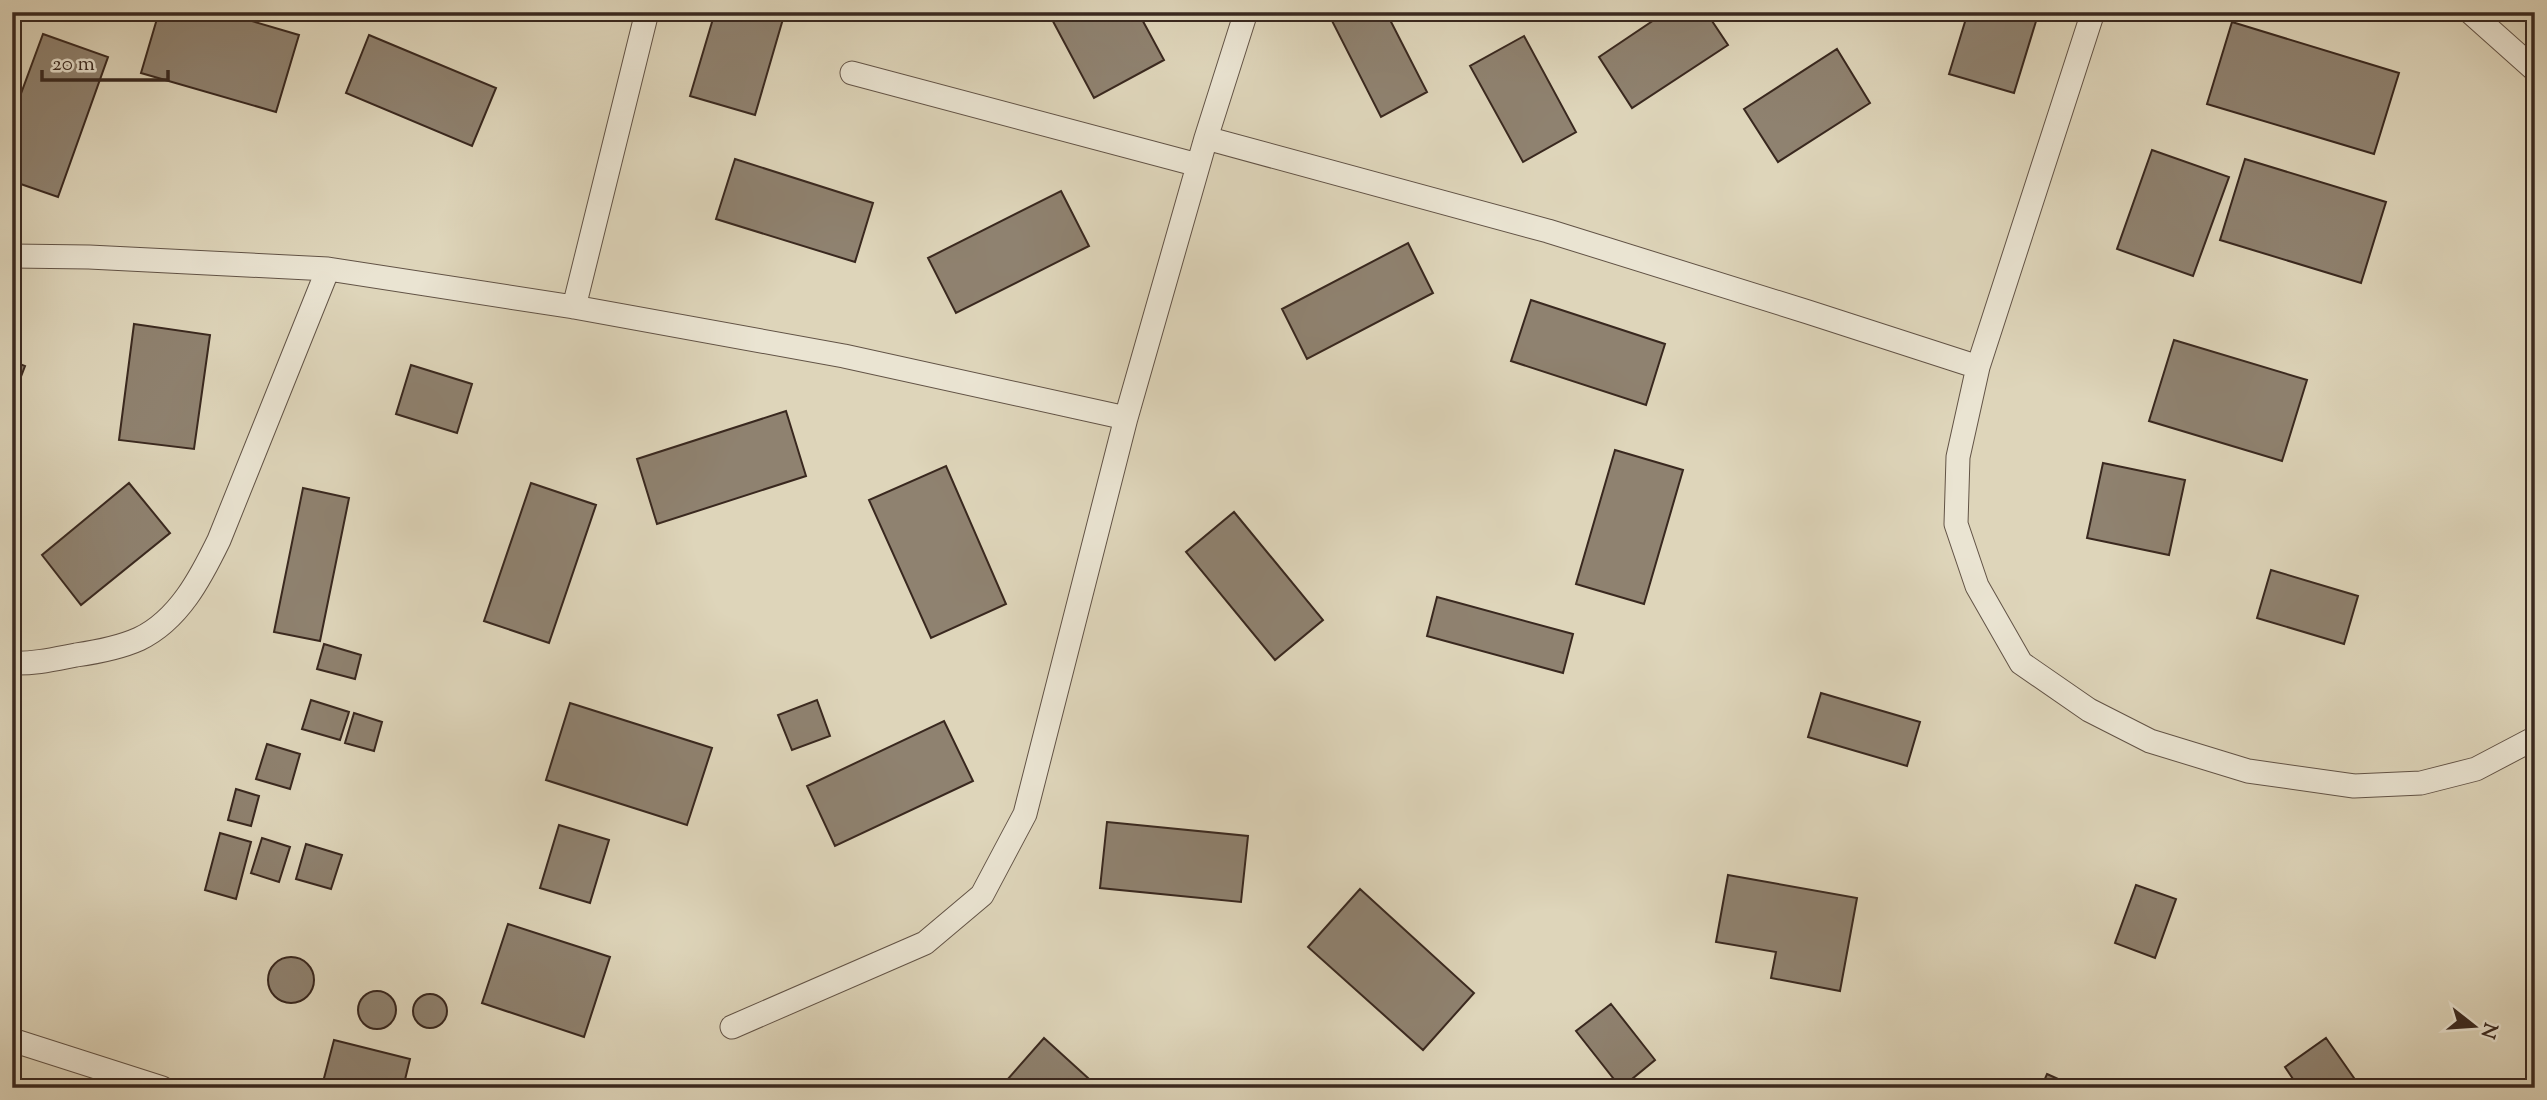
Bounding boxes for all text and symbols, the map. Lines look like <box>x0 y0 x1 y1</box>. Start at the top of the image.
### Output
scale bar <box>42 38 168 82</box>
text: 20 m <box>52 50 95 80</box>
north arrow <box>2438 992 2508 1062</box>
text: N <box>2473 1019 2503 1041</box>

